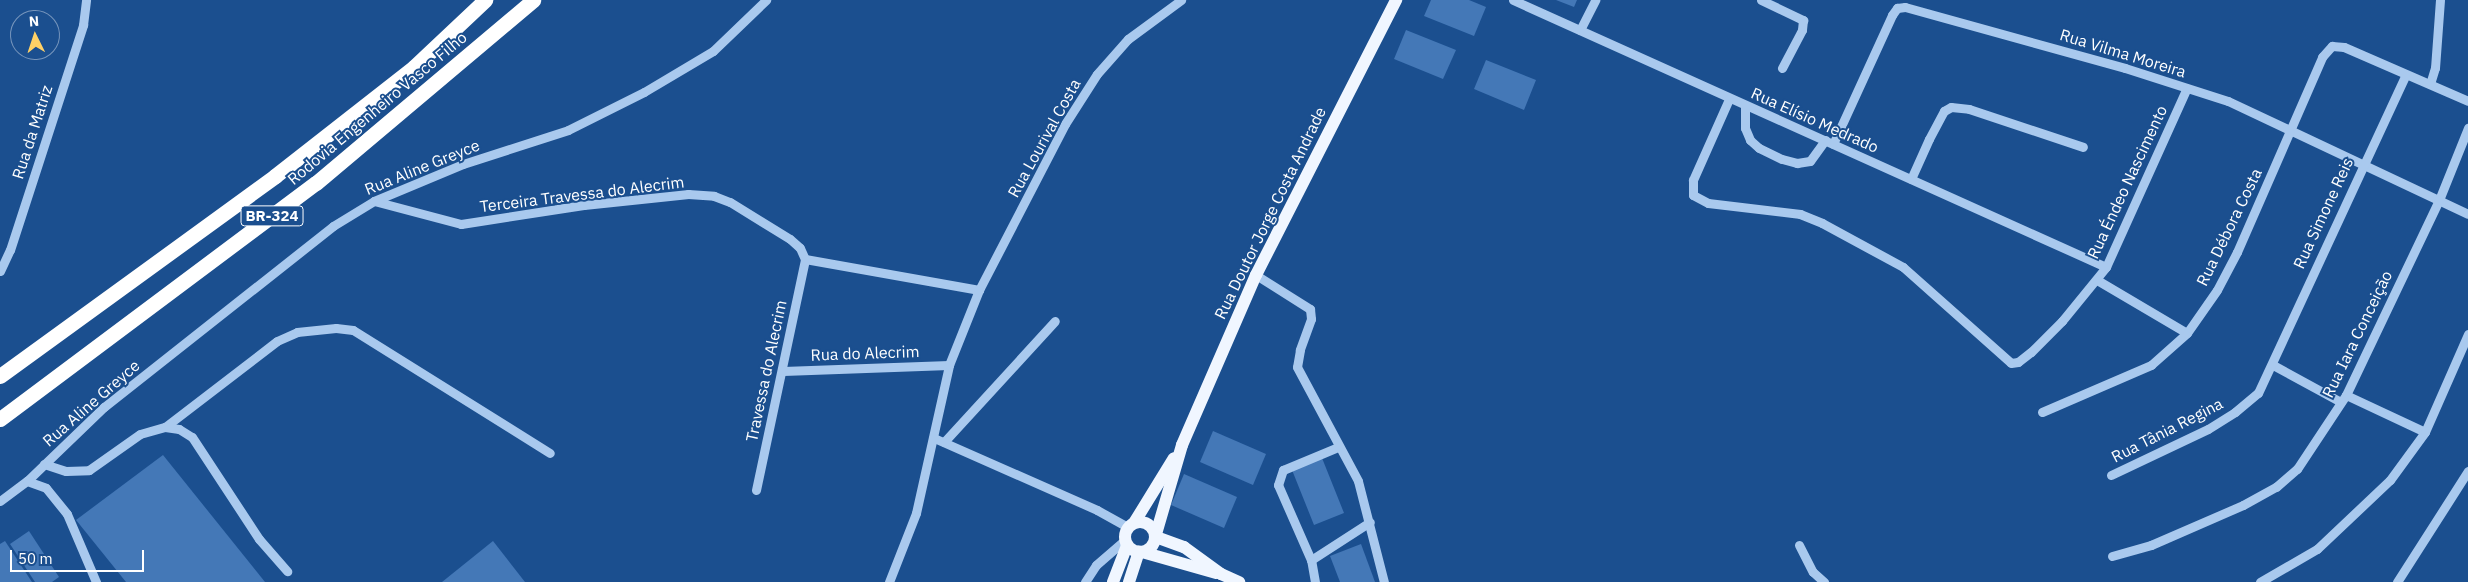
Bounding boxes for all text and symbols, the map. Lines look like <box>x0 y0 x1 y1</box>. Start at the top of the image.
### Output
north arrow <box>10 10 60 60</box>
text: N <box>28 12 40 30</box>
street label: Rua Vilma Moreira <box>2058 25 2188 81</box>
street label: Rodovia Engenheiro Vasco Filho <box>284 27 470 189</box>
street label: Rua Lourival Costa <box>1003 75 1085 201</box>
street label: Rua da Matriz <box>8 83 56 181</box>
street label: Rua Elísio Medrado <box>1748 83 1882 157</box>
street label: Rua Éndeo Nascimento <box>2083 102 2171 262</box>
street label: Rua Doutor Jorge Costa Andrade <box>1210 104 1330 322</box>
street label: Rua Aline Greyce <box>362 135 482 199</box>
street label: Rua Simone Reis <box>2289 155 2357 271</box>
street label: Rua Débora Costa <box>2192 165 2266 289</box>
street label: Terceira Travessa do Alecrim <box>479 172 685 216</box>
road number: BR-324 <box>240 204 304 228</box>
street label: Rua Iara Conceição <box>2318 267 2396 401</box>
street label: Travessa do Alecrim <box>742 298 790 444</box>
street label: Rua do Alecrim <box>810 342 920 364</box>
street label: Rua Aline Greyce <box>39 356 143 450</box>
street label: Rua Tânia Regina <box>2108 394 2226 466</box>
scale bar <box>12 540 146 572</box>
text: 50 m <box>18 549 53 568</box>

